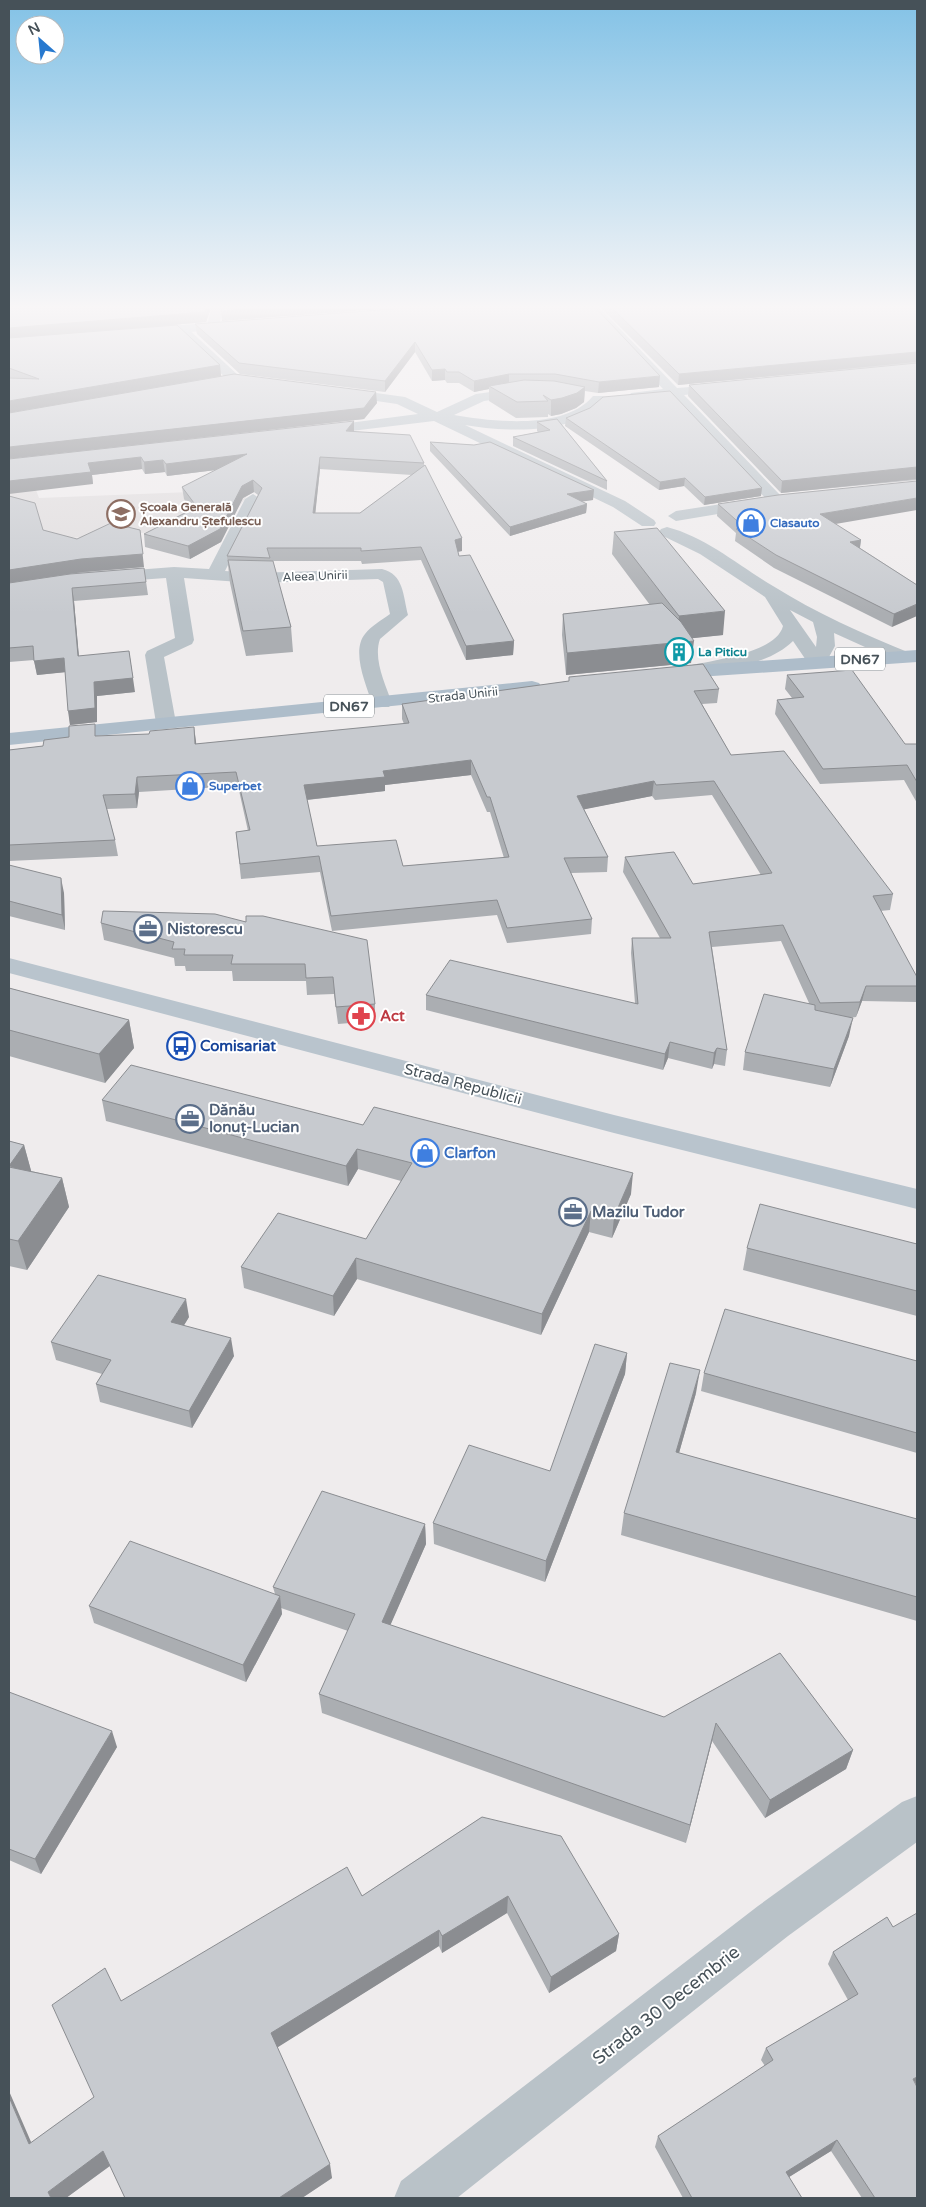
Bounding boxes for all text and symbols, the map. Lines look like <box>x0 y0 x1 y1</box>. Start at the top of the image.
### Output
north arrow <box>15 15 65 65</box>
text: N <box>25 19 43 39</box>
school or university icon: Școala Generală Alexandru Ștefulescu <box>106 499 136 529</box>
place label: Școala Generală Alexandru Ștefulescu <box>140 500 261 529</box>
shop icon: Clasauto <box>736 508 766 538</box>
place label: Clasauto <box>770 516 820 530</box>
street label: Aleea Unirii <box>282 568 348 584</box>
building icon: La Piticu <box>664 637 694 667</box>
place label: La Piticu <box>698 645 747 659</box>
road number: DN67 <box>835 648 885 671</box>
street label: Strada Unirii <box>427 684 499 706</box>
road number: DN67 <box>324 694 374 718</box>
shop icon: Superbet <box>175 771 205 801</box>
place label: Superbet <box>209 779 262 794</box>
office icon: Nistorescu <box>133 914 163 944</box>
place label: Nistorescu <box>167 920 243 938</box>
pharmacy icon: Act <box>346 1001 376 1031</box>
place label: Act <box>380 1007 405 1025</box>
bus stop icon: Comisariat <box>166 1031 196 1061</box>
place label: Comisariat <box>200 1037 276 1055</box>
street label: Strada Republicii <box>402 1060 524 1108</box>
place label: Dănău Ionuț-Lucian <box>209 1101 299 1137</box>
office icon: Dănău Ionuț-Lucian <box>175 1104 205 1134</box>
shop icon: Clarfon <box>410 1138 440 1168</box>
place label: Clarfon <box>444 1144 496 1162</box>
office icon: Mazilu Tudor <box>558 1197 588 1227</box>
place label: Mazilu Tudor <box>592 1203 685 1221</box>
street label: Strada 30 Decembrie <box>588 1941 744 2069</box>

